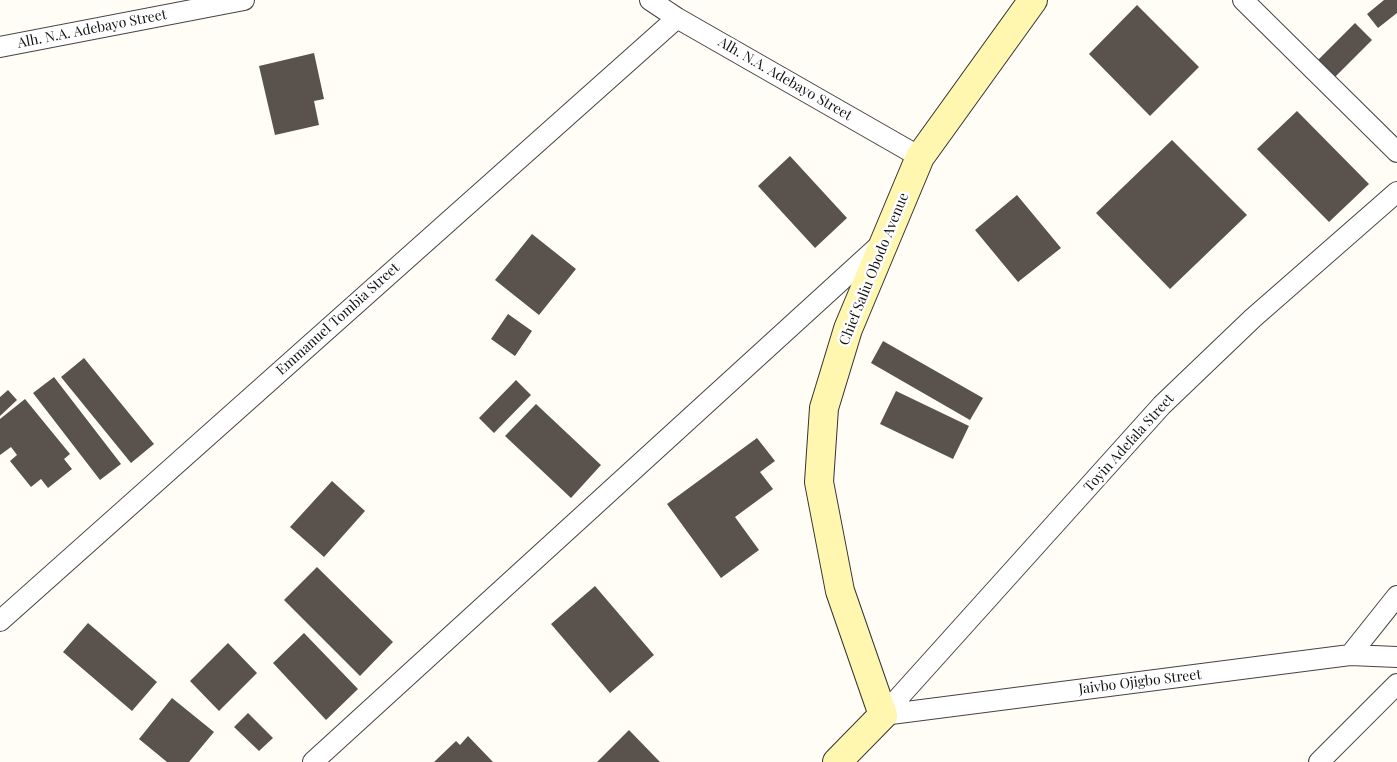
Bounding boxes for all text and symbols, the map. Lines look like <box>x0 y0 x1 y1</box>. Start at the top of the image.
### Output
street label: Alh. N.A. Adebayo Street <box>16 6 168 52</box>
street label: Alh. N.A. Adebayo Street <box>715 34 855 124</box>
street label: Chief Saliu Obodo Avenue <box>836 190 912 348</box>
street label: Emmanuel Tombia Street <box>273 259 403 379</box>
street label: Toyin Adefala Street <box>1080 390 1178 496</box>
street label: Jaivbo Ojigbo Street <box>1078 666 1202 698</box>

